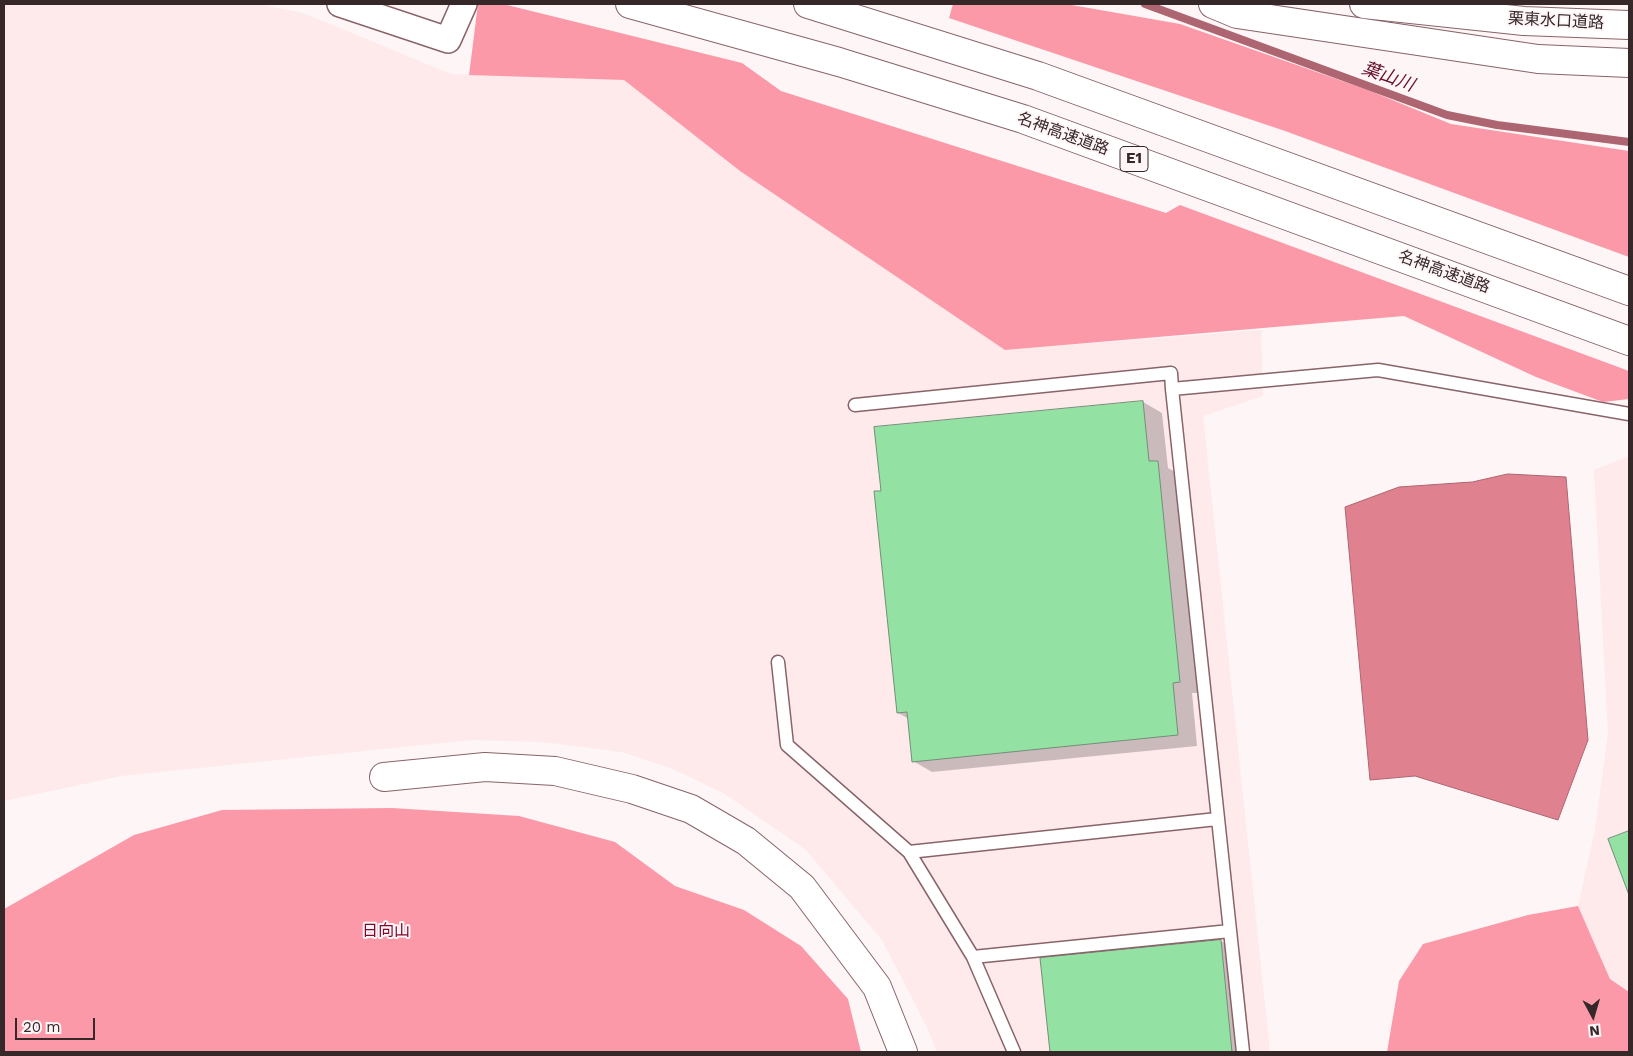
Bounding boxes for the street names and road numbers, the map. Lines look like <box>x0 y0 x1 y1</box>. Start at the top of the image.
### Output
street label: 栗東水口道路 <box>1508 9 1604 33</box>
street label: 名神高速道路 <box>1015 109 1111 159</box>
road number: E1 <box>1120 146 1148 172</box>
street label: 名神高速道路 <box>1396 247 1492 297</box>

